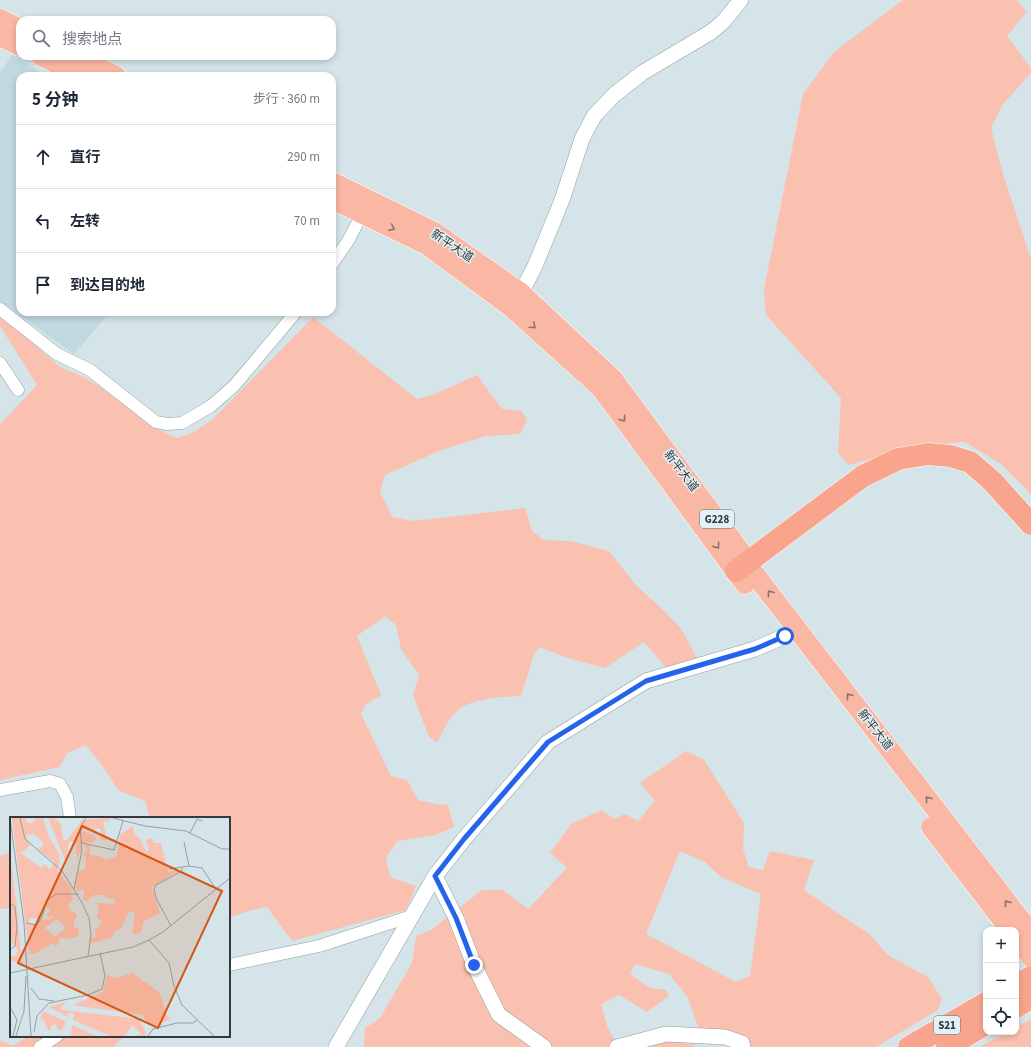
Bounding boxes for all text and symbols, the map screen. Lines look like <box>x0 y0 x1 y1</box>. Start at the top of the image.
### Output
search box <box>16 16 336 60</box>
icon: search <box>30 27 52 49</box>
text: 搜索地点 <box>62 29 122 50</box>
text: 5 分钟 <box>32 88 78 112</box>
text: 步行 · 360 m <box>253 90 320 108</box>
icon: ahead <box>32 146 54 168</box>
text: 直行 <box>70 147 100 168</box>
text: 290 m <box>287 148 320 166</box>
icon: left <box>32 210 54 232</box>
text: 左转 <box>70 211 100 232</box>
text: 70 m <box>294 212 320 230</box>
one-way arrow <box>388 224 395 231</box>
street label: 新平大道 <box>427 226 477 266</box>
icon: arrive <box>32 274 54 296</box>
text: 到达目的地 <box>70 275 145 296</box>
one-way arrow <box>528 322 535 329</box>
one-way arrow <box>619 414 626 421</box>
street label: 新平大道 <box>660 447 702 495</box>
road number: G228 <box>700 510 734 528</box>
one-way arrow <box>713 541 720 548</box>
one-way arrow <box>767 591 774 598</box>
route start <box>776 627 794 645</box>
one-way arrow <box>846 694 853 701</box>
street label: 新平大道 <box>854 706 896 754</box>
one-way arrow <box>926 797 933 804</box>
inset map <box>10 817 230 1037</box>
one-way arrow <box>1005 900 1012 907</box>
map controls <box>983 927 1019 1035</box>
button: + <box>983 927 1019 963</box>
route end <box>465 956 483 974</box>
button: − <box>983 963 1019 999</box>
button: locate <box>983 999 1019 1035</box>
road number: S21 <box>934 1016 960 1034</box>

